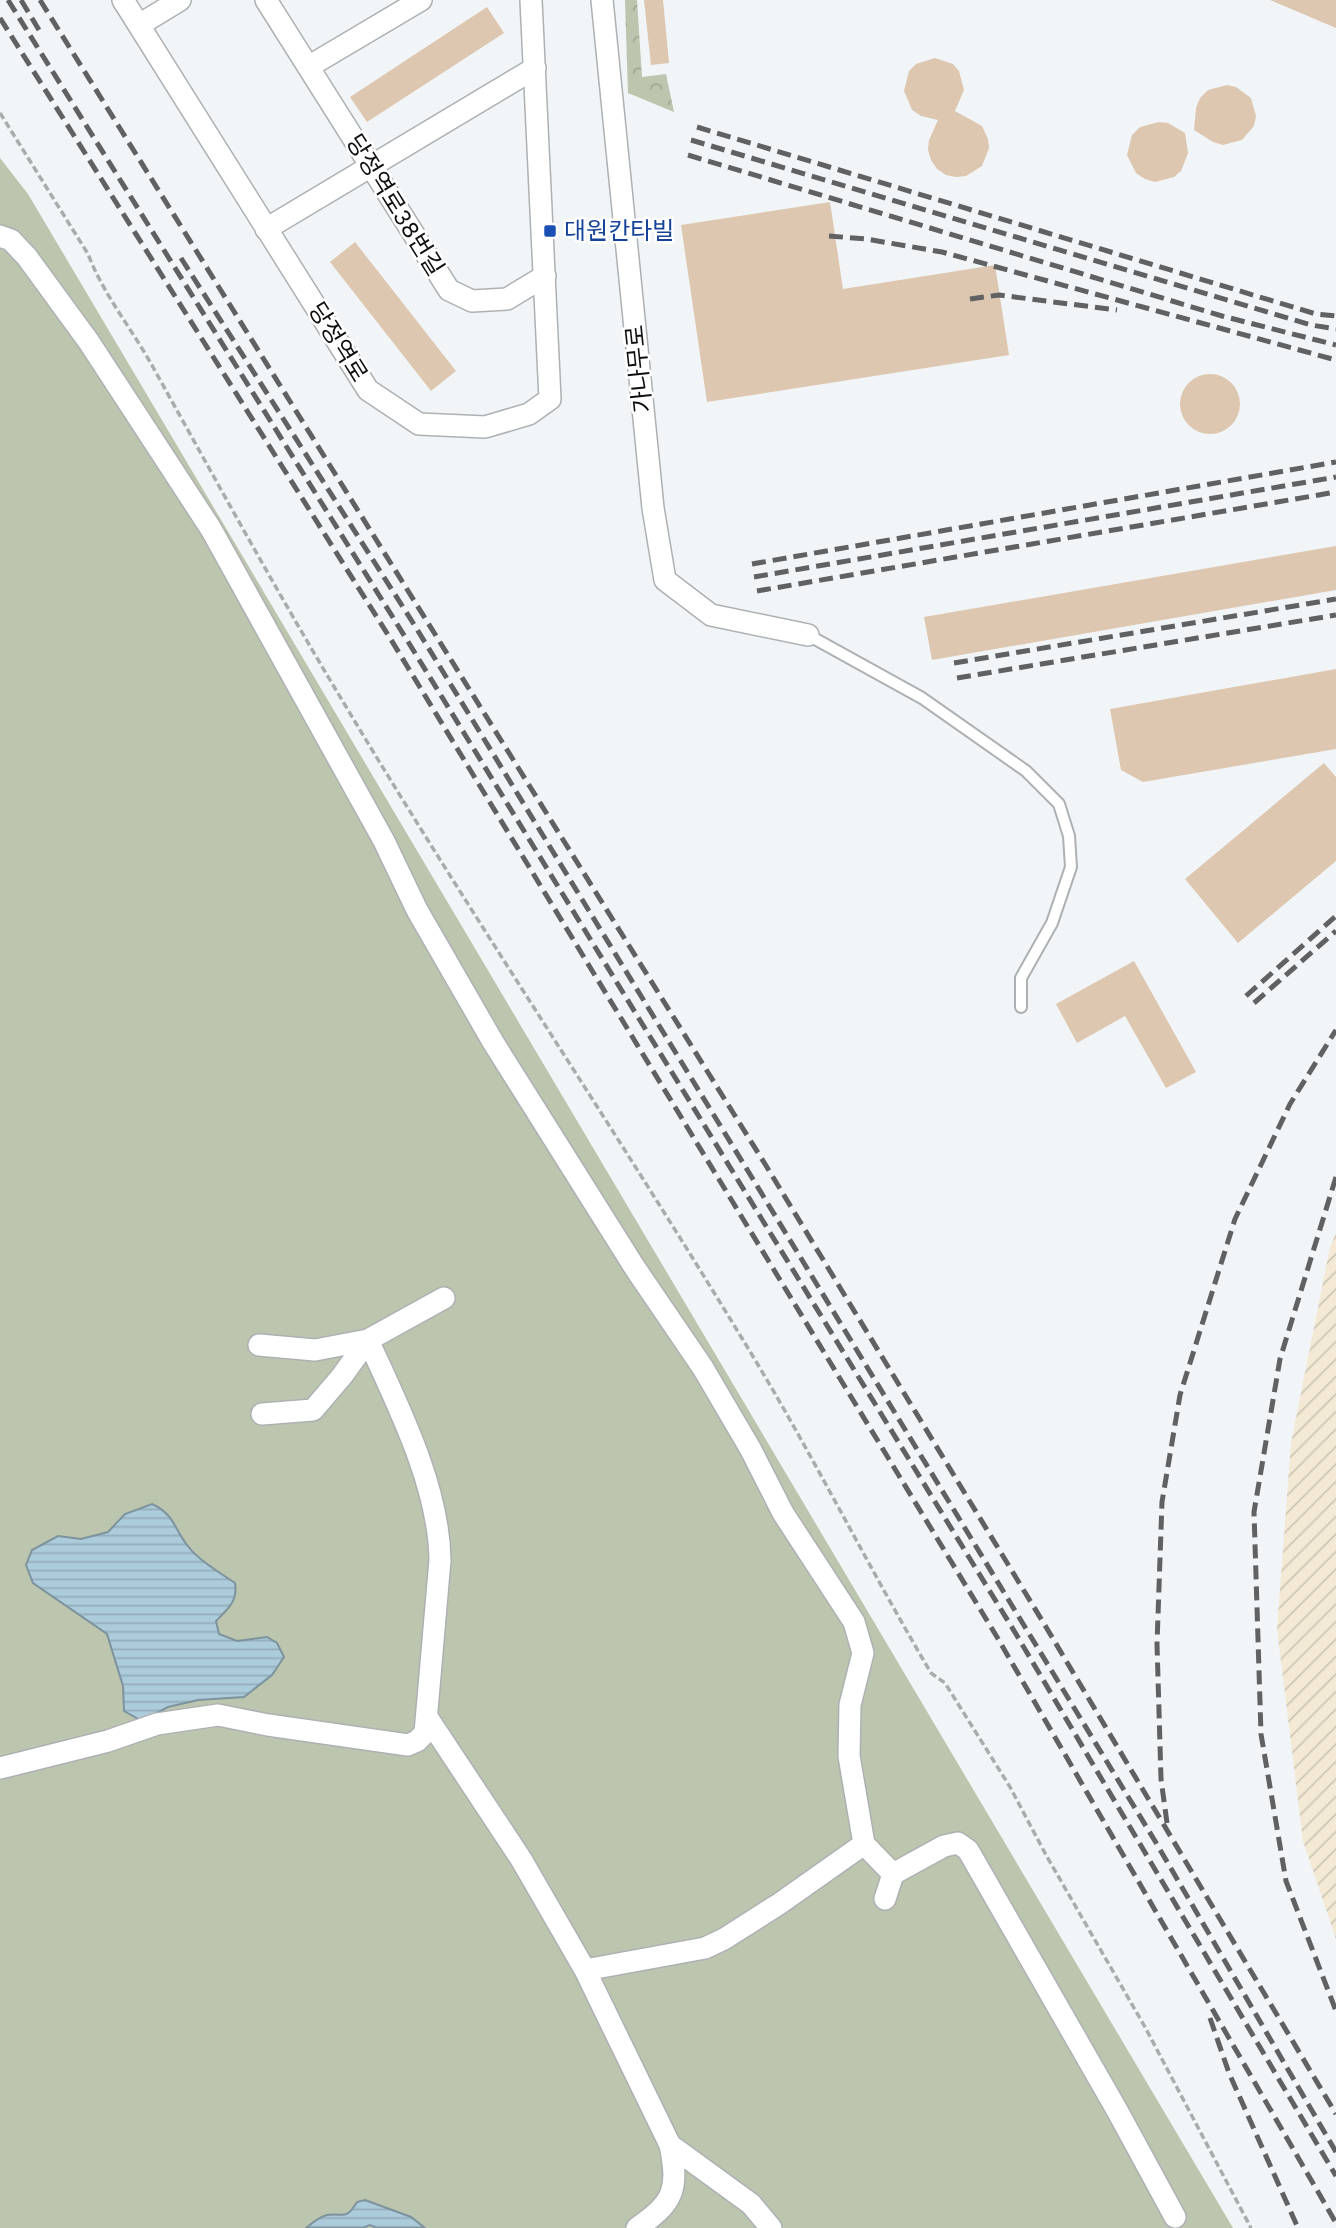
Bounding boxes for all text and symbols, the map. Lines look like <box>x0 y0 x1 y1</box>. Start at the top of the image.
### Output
street label: 당정역로38번길 <box>340 129 450 281</box>
place label: 대원칸타빌 <box>564 217 674 245</box>
marker: 대원칸타빌 <box>542 223 558 239</box>
street label: 당정역로 <box>303 297 373 387</box>
street label: 가나무로 <box>620 324 658 414</box>

